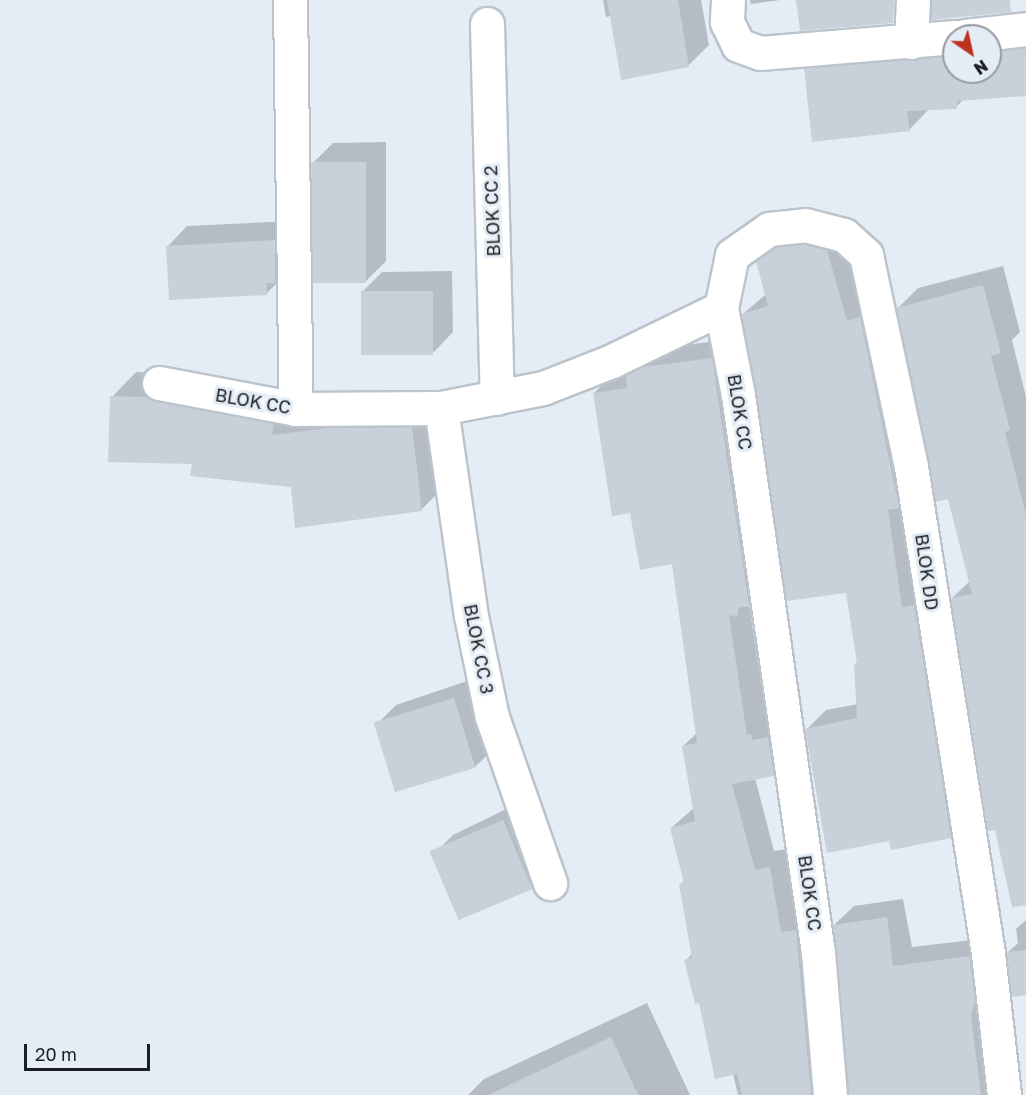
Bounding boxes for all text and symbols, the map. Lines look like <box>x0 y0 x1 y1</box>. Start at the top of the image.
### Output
north arrow <box>942 24 1002 84</box>
text: N <box>970 56 992 79</box>
street label: BLOK CC 2 <box>480 165 504 257</box>
street label: BLOK CC <box>723 373 757 451</box>
street label: BLOK CC <box>214 384 292 418</box>
street label: BLOK DD <box>911 532 943 612</box>
street label: BLOK CC 3 <box>460 602 498 696</box>
street label: BLOK CC <box>794 854 826 932</box>
scale bar <box>27 1032 153 1070</box>
text: 20 m <box>35 1043 77 1065</box>

